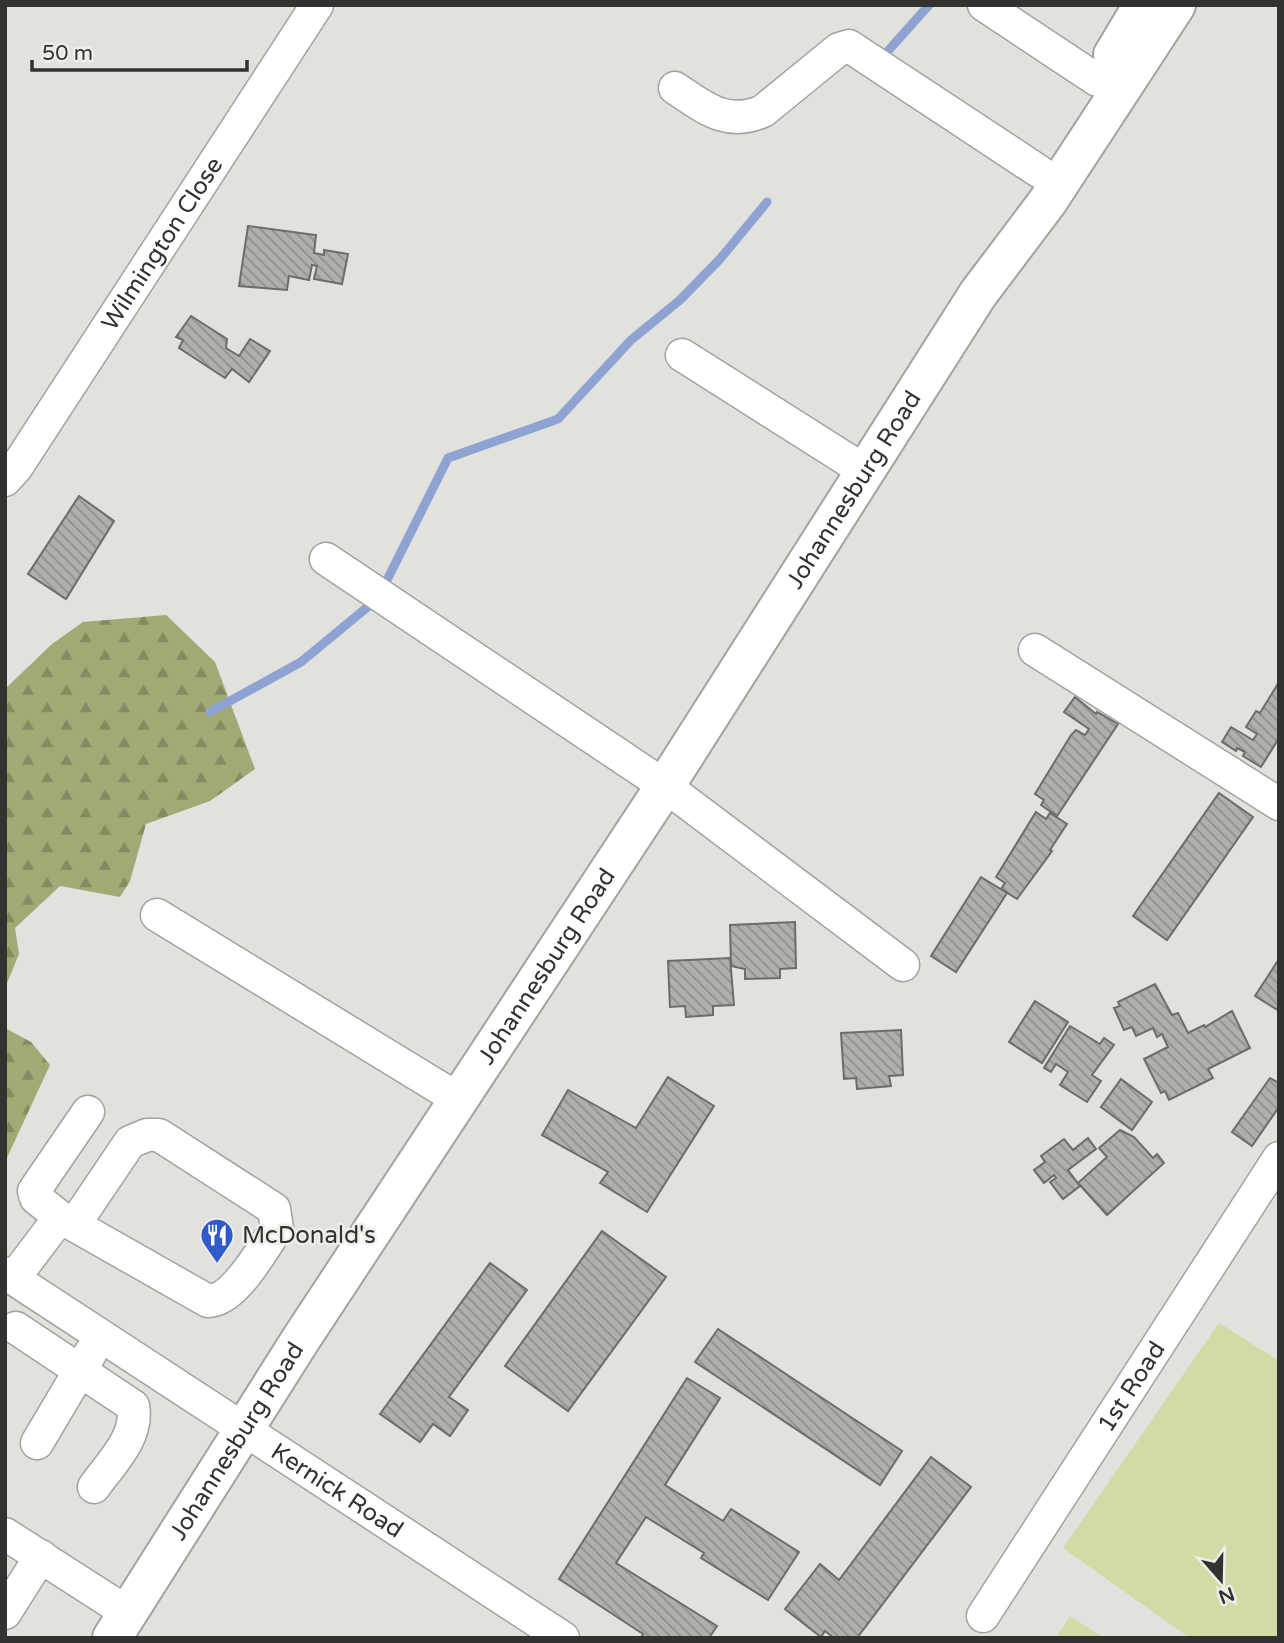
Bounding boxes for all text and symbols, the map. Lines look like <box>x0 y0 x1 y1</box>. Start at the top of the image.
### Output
scale bar <box>32 28 247 72</box>
text: 50 m <box>42 41 93 66</box>
street label: Wilmington Close <box>95 152 229 336</box>
street label: Johannesburg Road <box>780 386 928 594</box>
street label: Johannesburg Road <box>472 863 622 1070</box>
restaurant icon: McDonald's <box>198 1216 236 1265</box>
place label: McDonald's <box>242 1221 376 1250</box>
street label: 1st Road <box>1092 1336 1172 1438</box>
street label: Johannesburg Road <box>164 1337 310 1546</box>
street label: Kernick Road <box>265 1437 408 1544</box>
north arrow <box>1186 1545 1256 1615</box>
text: N <box>1216 1582 1237 1608</box>

